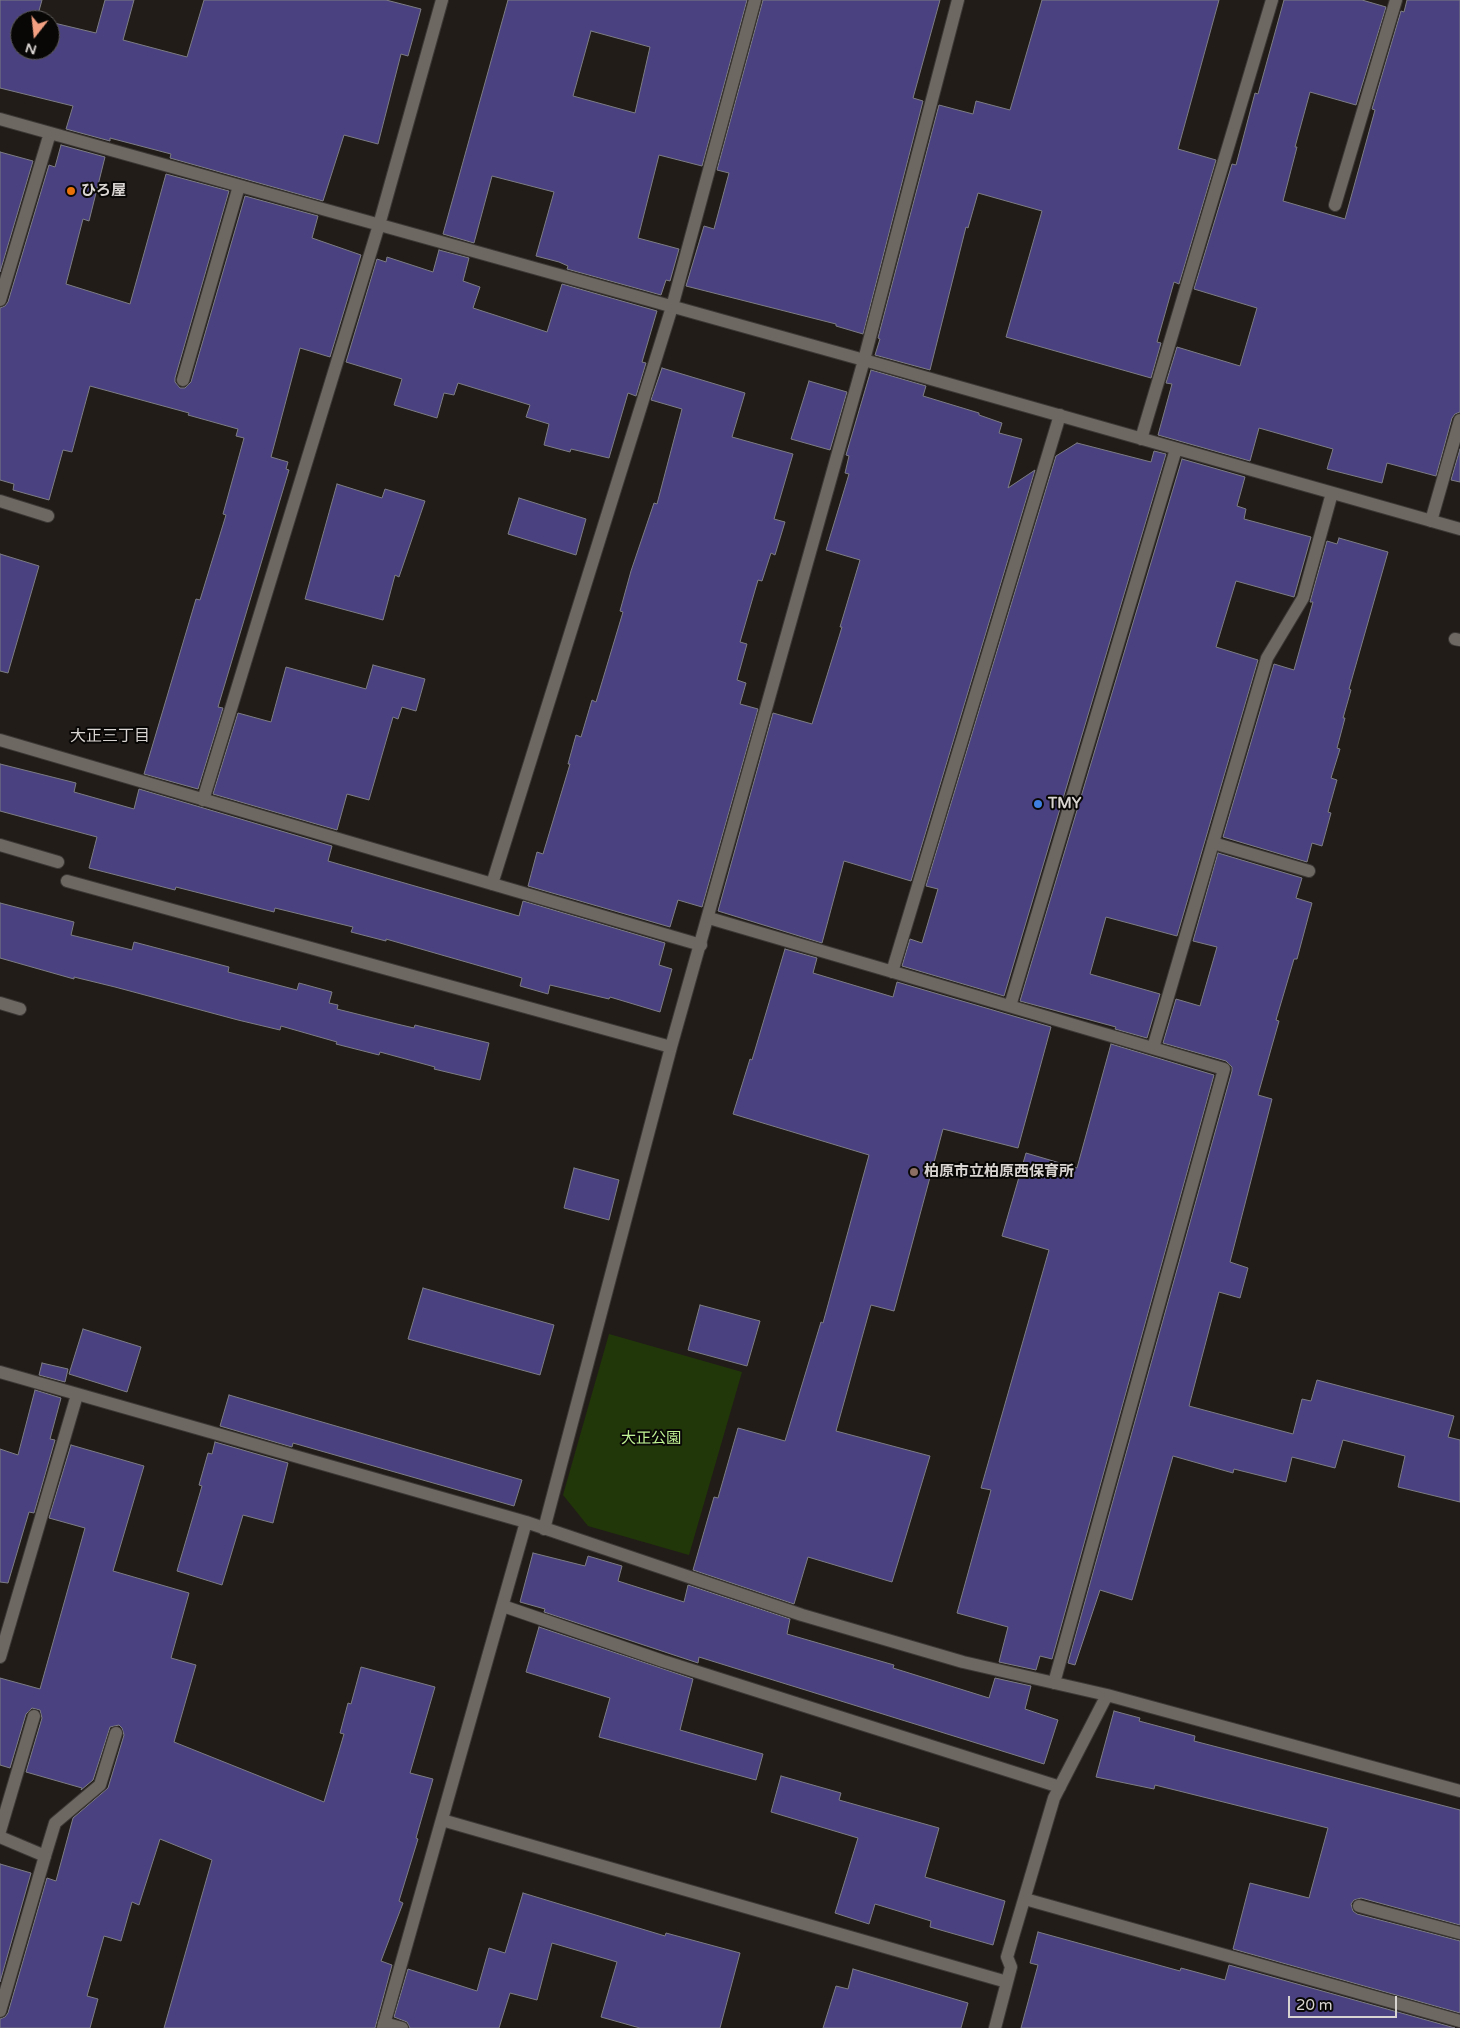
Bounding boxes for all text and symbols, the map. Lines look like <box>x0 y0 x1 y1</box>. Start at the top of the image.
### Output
north arrow <box>10 10 60 60</box>
text: N <box>23 39 39 59</box>
place label: ひろ屋 <box>81 182 126 200</box>
marker: ひろ屋 <box>65 185 77 197</box>
district label: 大正三丁目 <box>70 727 150 747</box>
place label: TMY <box>1048 795 1081 813</box>
marker: TMY <box>1032 798 1044 810</box>
place label: 柏原市立柏原西保育所 <box>924 1163 1074 1181</box>
marker: 柏原市立柏原西保育所 <box>908 1166 920 1178</box>
park label: 大正公園 <box>621 1430 681 1448</box>
scale bar <box>1290 1986 1399 2018</box>
text: 20 m <box>1296 1996 1333 2014</box>

